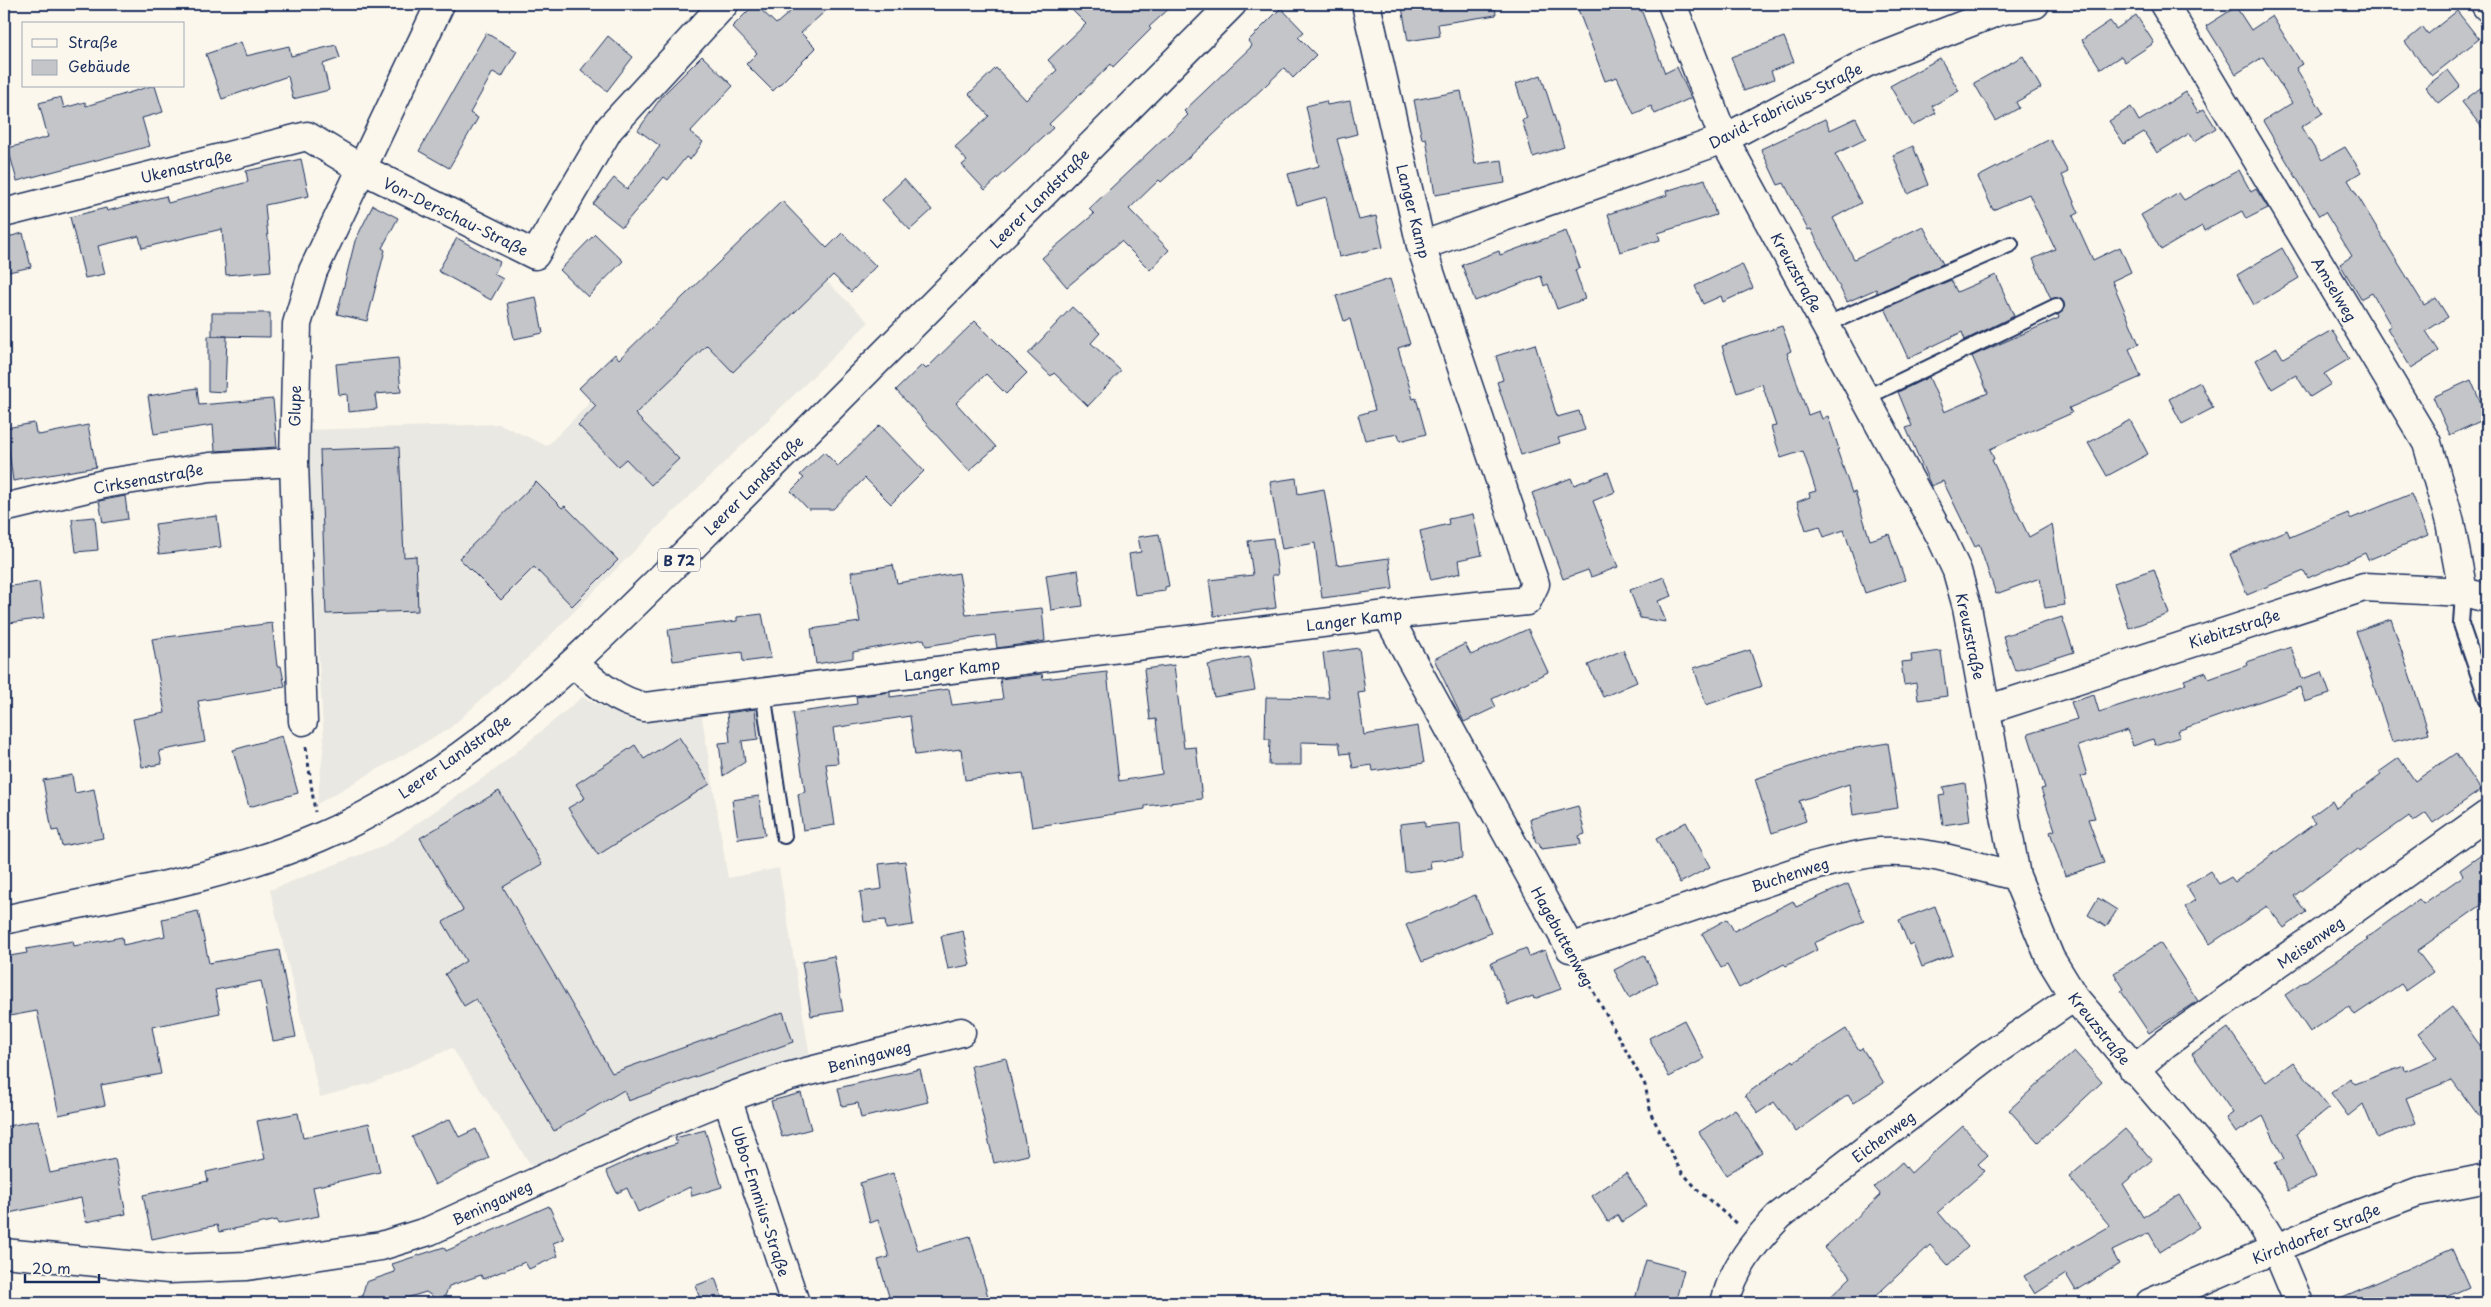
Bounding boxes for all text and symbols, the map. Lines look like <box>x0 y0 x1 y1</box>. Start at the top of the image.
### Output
legend <box>22 22 185 88</box>
text: Straße <box>68 30 118 53</box>
text: Gebäude <box>68 54 130 77</box>
street label: David-Fabricius-Straße <box>1704 56 1866 154</box>
street label: Leerer Landstraße <box>984 143 1094 253</box>
street label: Ukenastraße <box>138 144 234 188</box>
street label: Langer Kamp <box>1391 161 1437 261</box>
street label: Von-Derschau-Straße <box>380 171 532 261</box>
street label: Kreuzstraße <box>1766 228 1828 316</box>
street label: Amselweg <box>2307 252 2363 326</box>
street label: Glupe <box>282 385 306 427</box>
street label: Leerer Landstraße <box>698 430 808 540</box>
street label: Cirksenastraße <box>91 457 205 499</box>
road number: B 72 <box>658 548 700 572</box>
street label: Kreuzstraße <box>1951 590 1991 682</box>
street label: Langer Kamp <box>1305 602 1403 636</box>
street label: Kiebitzstraße <box>2185 602 2283 654</box>
street label: Langer Kamp <box>903 652 1001 686</box>
street label: Leerer Landstraße <box>393 708 515 804</box>
street label: Buchenweg <box>1748 851 1832 897</box>
street label: Hagebuttenweg <box>1526 882 1600 990</box>
street label: Meisenweg <box>2272 910 2348 974</box>
street label: Kreuzstraße <box>2063 986 2137 1070</box>
street label: Beningaweg <box>825 1034 913 1078</box>
street label: Eichenweg <box>1846 1104 1920 1168</box>
street label: Ubbo-Emmius-Straße <box>726 1123 796 1280</box>
street label: Beningaweg <box>448 1173 536 1231</box>
street label: Kirchdorfer Straße <box>2249 1197 2383 1269</box>
scale bar <box>25 1252 99 1284</box>
text: 20 m <box>32 1256 71 1279</box>

